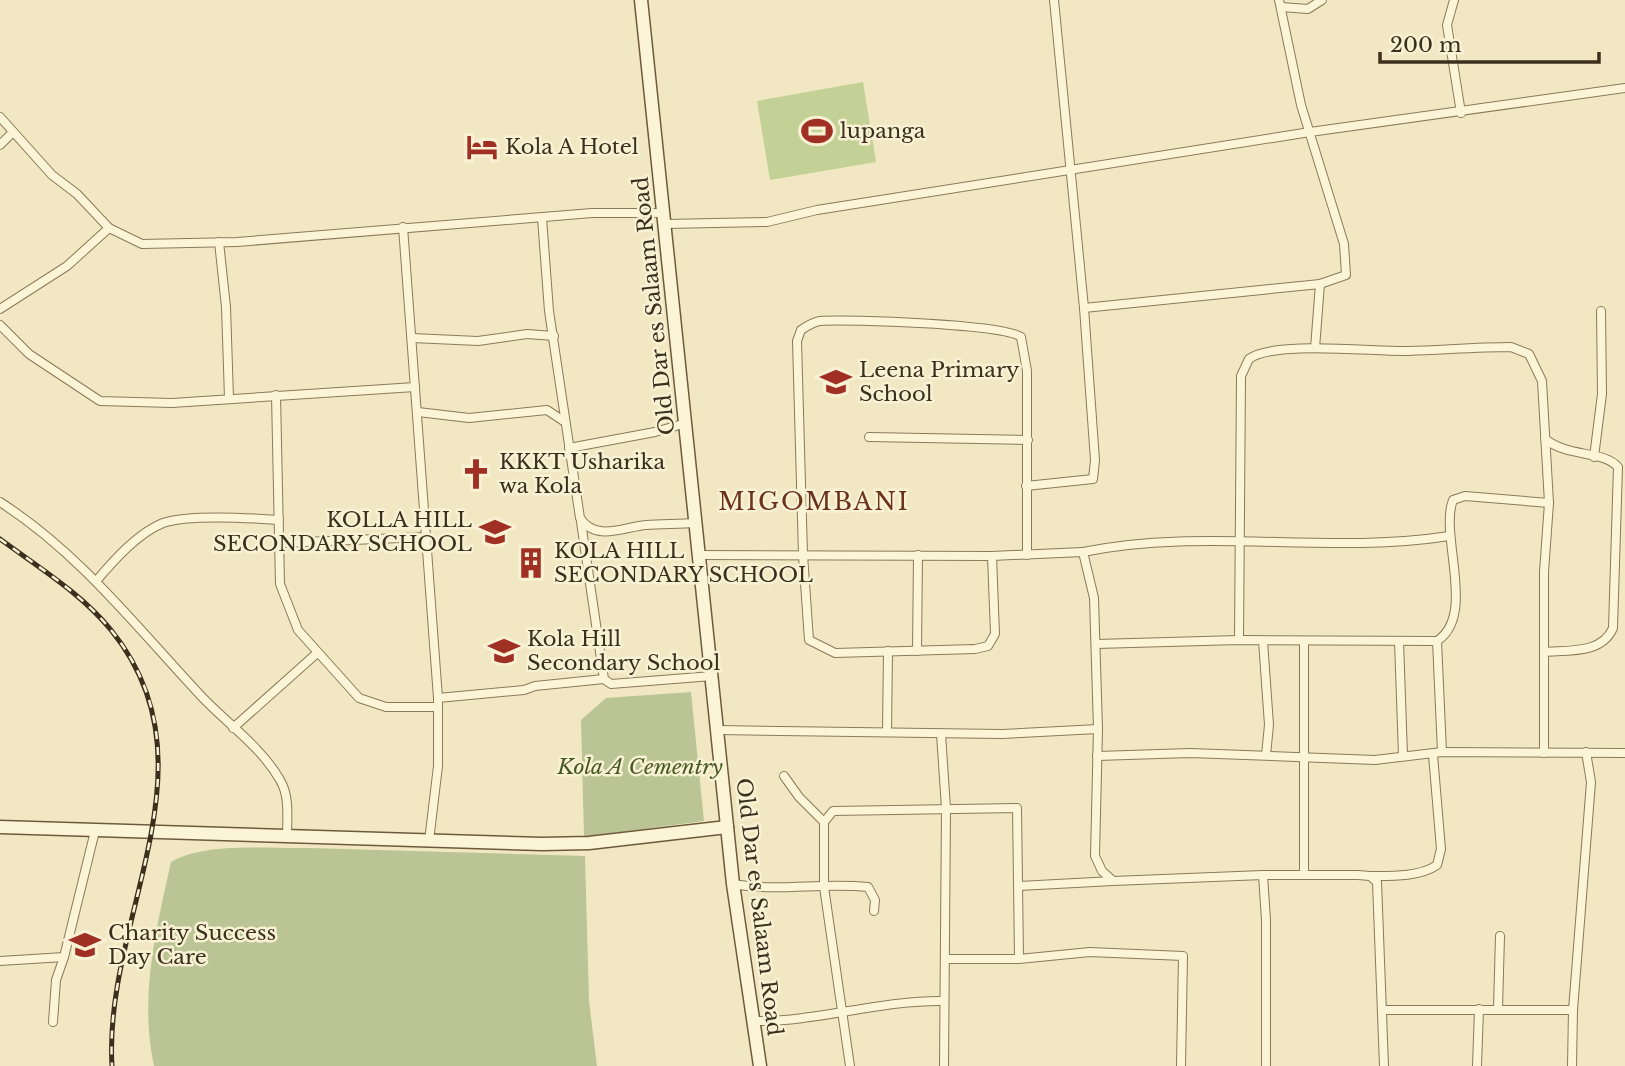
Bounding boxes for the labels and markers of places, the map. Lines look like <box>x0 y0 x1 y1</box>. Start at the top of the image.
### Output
sports icon: lupanga <box>800 114 834 148</box>
place label: lupanga <box>840 118 926 144</box>
hotel icon: Kola A Hotel <box>465 130 499 164</box>
place label: Kola A Hotel <box>505 134 639 160</box>
place label: Leena Primary School <box>859 357 1020 407</box>
school or university icon: Leena Primary School <box>819 365 853 399</box>
place label: KKKT Usharika wa Kola <box>499 449 665 499</box>
church icon: KKKT Usharika wa Kola <box>459 457 493 491</box>
place label: KOLLA HILL SECONDARY SCHOOL <box>213 507 472 557</box>
school or university icon: KOLLA HILL SECONDARY SCHOOL <box>478 515 512 549</box>
place label: KOLA HILL SECONDARY SCHOOL <box>554 538 813 588</box>
building icon: KOLA HILL SECONDARY SCHOOL <box>514 546 548 580</box>
place label: Kola Hill Secondary School <box>527 626 720 676</box>
school or university icon: Kola Hill Secondary School <box>487 634 521 668</box>
place label: Charity Success Day Care <box>108 920 276 970</box>
school or university icon: Charity Success Day Care <box>68 928 102 962</box>

